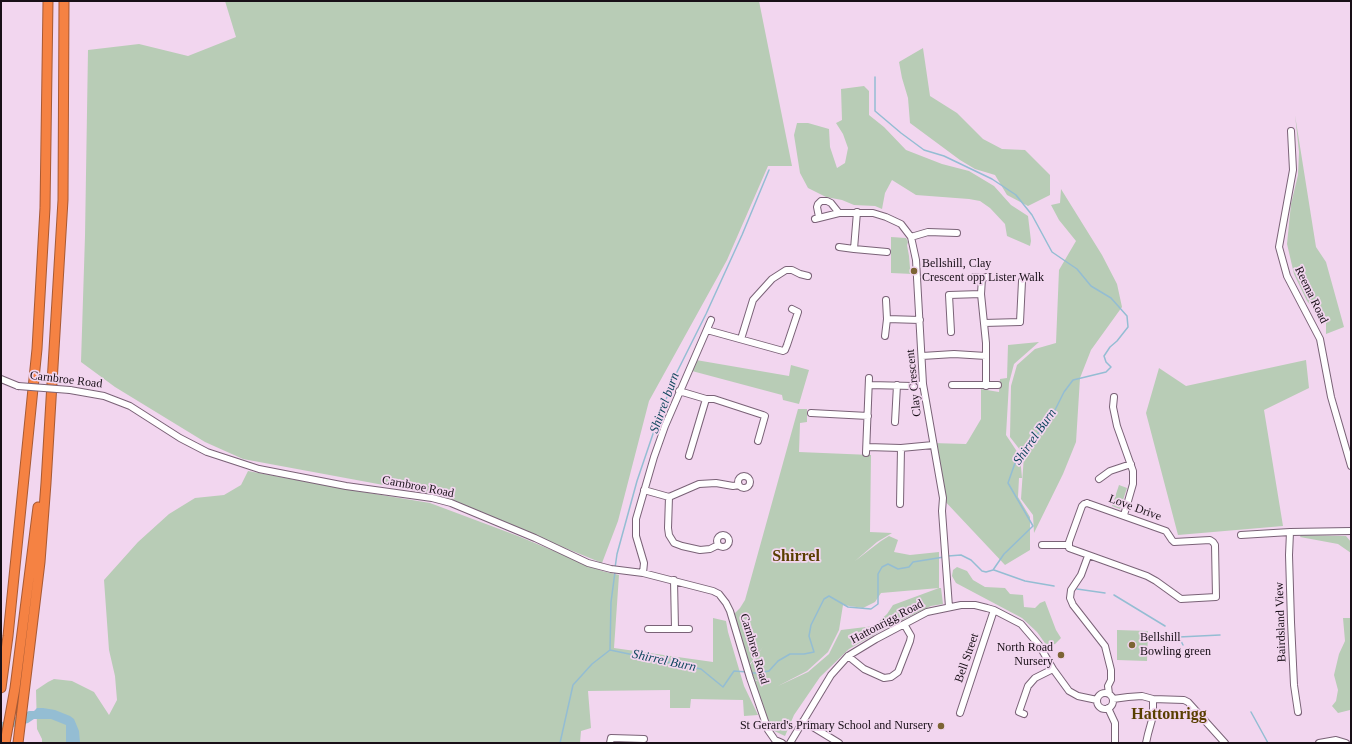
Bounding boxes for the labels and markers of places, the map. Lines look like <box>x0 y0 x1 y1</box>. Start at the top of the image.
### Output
place label: Bellshill, Clay Crescent opp Lister Walk <box>922 257 1044 285</box>
marker: Bellshill, Clay Crescent opp Lister Walk <box>909 266 919 276</box>
place label: Bellshill Bowling green <box>1140 631 1211 659</box>
marker: Bellshill Bowling green <box>1127 640 1137 650</box>
place label: North Road Nursery <box>997 641 1053 669</box>
marker: North Road Nursery <box>1056 650 1066 660</box>
place label: St Gerard's Primary School and Nursery <box>740 719 933 733</box>
marker: St Gerard's Primary School and Nursery <box>936 721 946 731</box>

